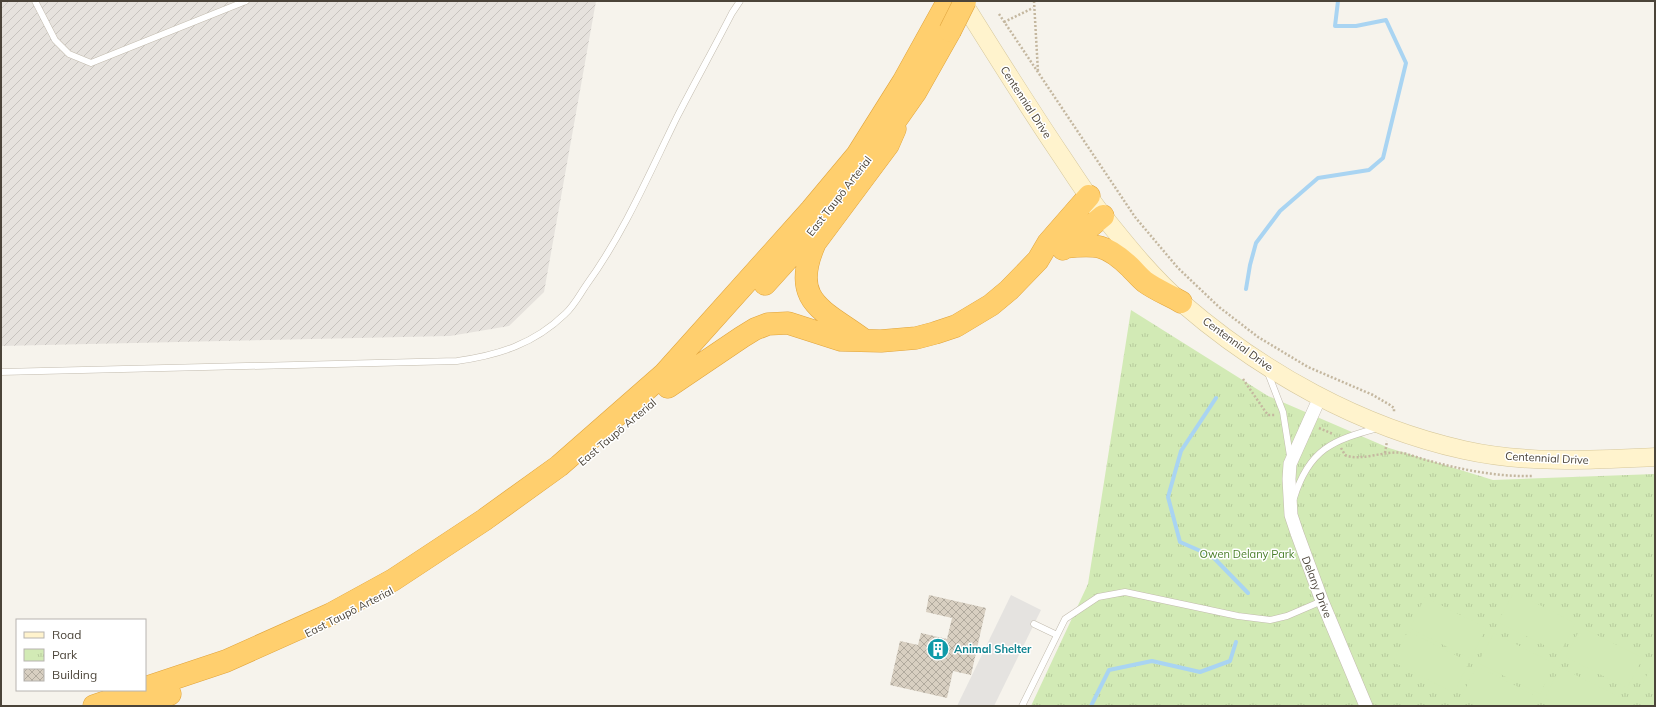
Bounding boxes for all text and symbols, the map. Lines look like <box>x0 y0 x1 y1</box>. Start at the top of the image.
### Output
street label: Centennial Drive <box>997 63 1055 141</box>
street label: East Taupō Arterial <box>803 153 875 239</box>
street label: Centennial Drive <box>1200 314 1276 374</box>
street label: East Taupō Arterial <box>575 395 659 469</box>
street label: Centennial Drive <box>1505 449 1589 467</box>
park label: Owen Delany Park <box>1200 547 1295 561</box>
street label: Delany Drive <box>1299 554 1335 620</box>
street label: East Taupō Arterial <box>302 584 396 640</box>
legend <box>16 619 146 691</box>
text: Road <box>52 627 81 642</box>
building icon: Animal Shelter <box>925 636 951 662</box>
place label: Animal Shelter <box>954 642 1032 656</box>
text: Park <box>52 647 78 662</box>
text: Building <box>52 667 97 682</box>

